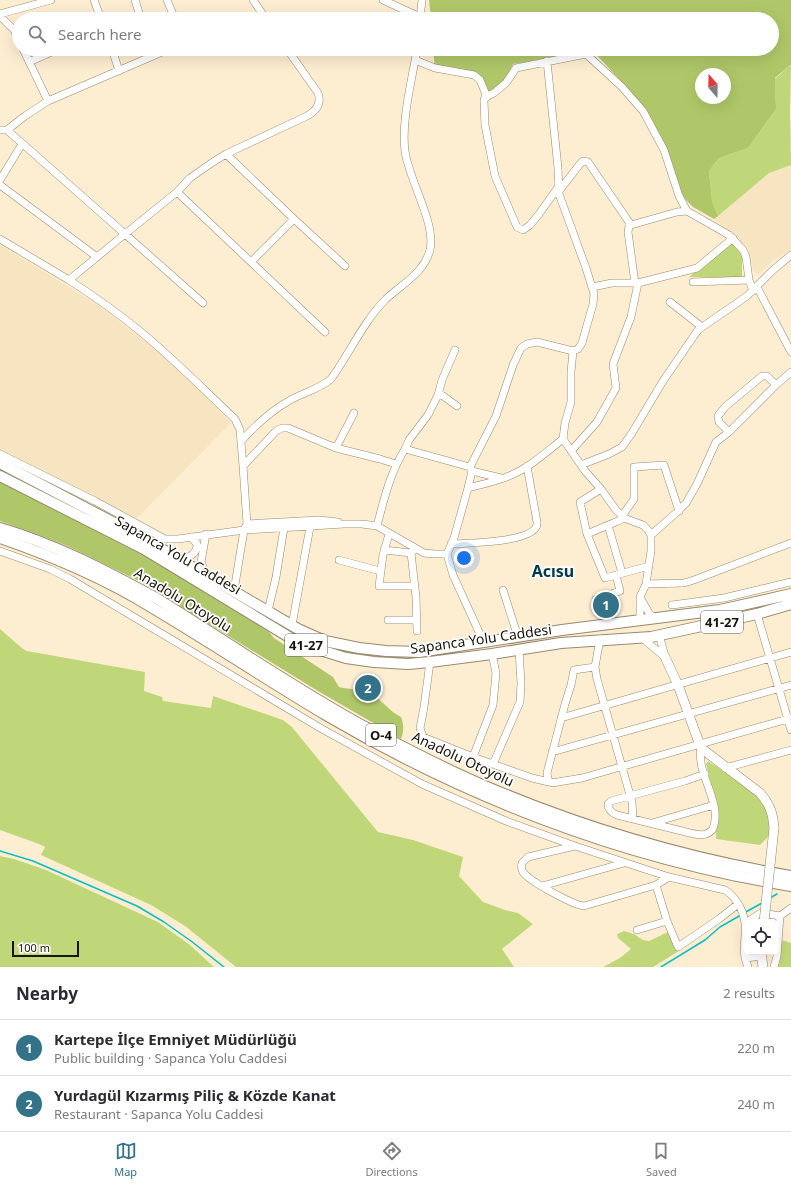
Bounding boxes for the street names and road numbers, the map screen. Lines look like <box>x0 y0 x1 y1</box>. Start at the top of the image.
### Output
street label: Sapanca Yolu Caddesi <box>112 511 245 598</box>
street label: Anadolu Otoyolu <box>131 563 236 636</box>
road number: 41-27 <box>701 611 743 633</box>
street label: Sapanca Yolu Caddesi <box>409 619 553 658</box>
road number: 41-27 <box>285 634 327 656</box>
road number: O-4 <box>366 724 396 746</box>
street label: Anadolu Otoyolu <box>409 727 517 791</box>

